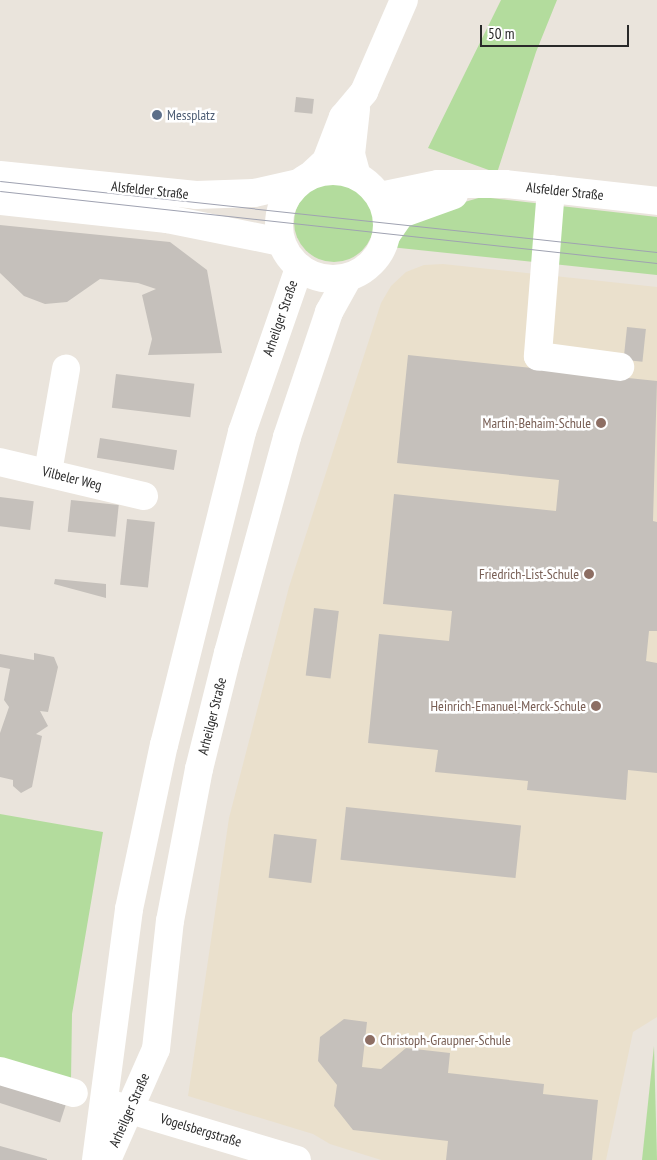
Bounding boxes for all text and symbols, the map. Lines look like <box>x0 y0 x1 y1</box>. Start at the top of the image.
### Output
scale bar <box>482 15 631 47</box>
text: 50 m <box>488 24 514 43</box>
place label: Messplatz <box>167 107 215 123</box>
marker: Messplatz <box>151 109 163 121</box>
street label: Alsfelder Straße <box>110 178 190 202</box>
street label: Alsfelder Straße <box>525 179 605 203</box>
street label: Arheilger Straße <box>259 278 301 358</box>
place label: Martin-Behaim-Schule <box>483 415 591 431</box>
marker: Martin-Behaim-Schule <box>595 417 607 429</box>
street label: Vilbeler Weg <box>40 462 104 494</box>
place label: Friedrich-List-Schule <box>479 566 579 582</box>
marker: Friedrich-List-Schule <box>583 568 595 580</box>
street label: Arheilger Straße <box>194 676 230 756</box>
place label: Heinrich-Emanuel-Merck-Schule <box>431 698 586 714</box>
marker: Heinrich-Emanuel-Merck-Schule <box>590 700 602 712</box>
place label: Christoph-Graupner-Schule <box>380 1032 511 1048</box>
marker: Christoph-Graupner-Schule <box>364 1034 376 1046</box>
street label: Arheilger Straße <box>105 1070 153 1150</box>
street label: Vogelsbergstraße <box>158 1110 244 1150</box>

